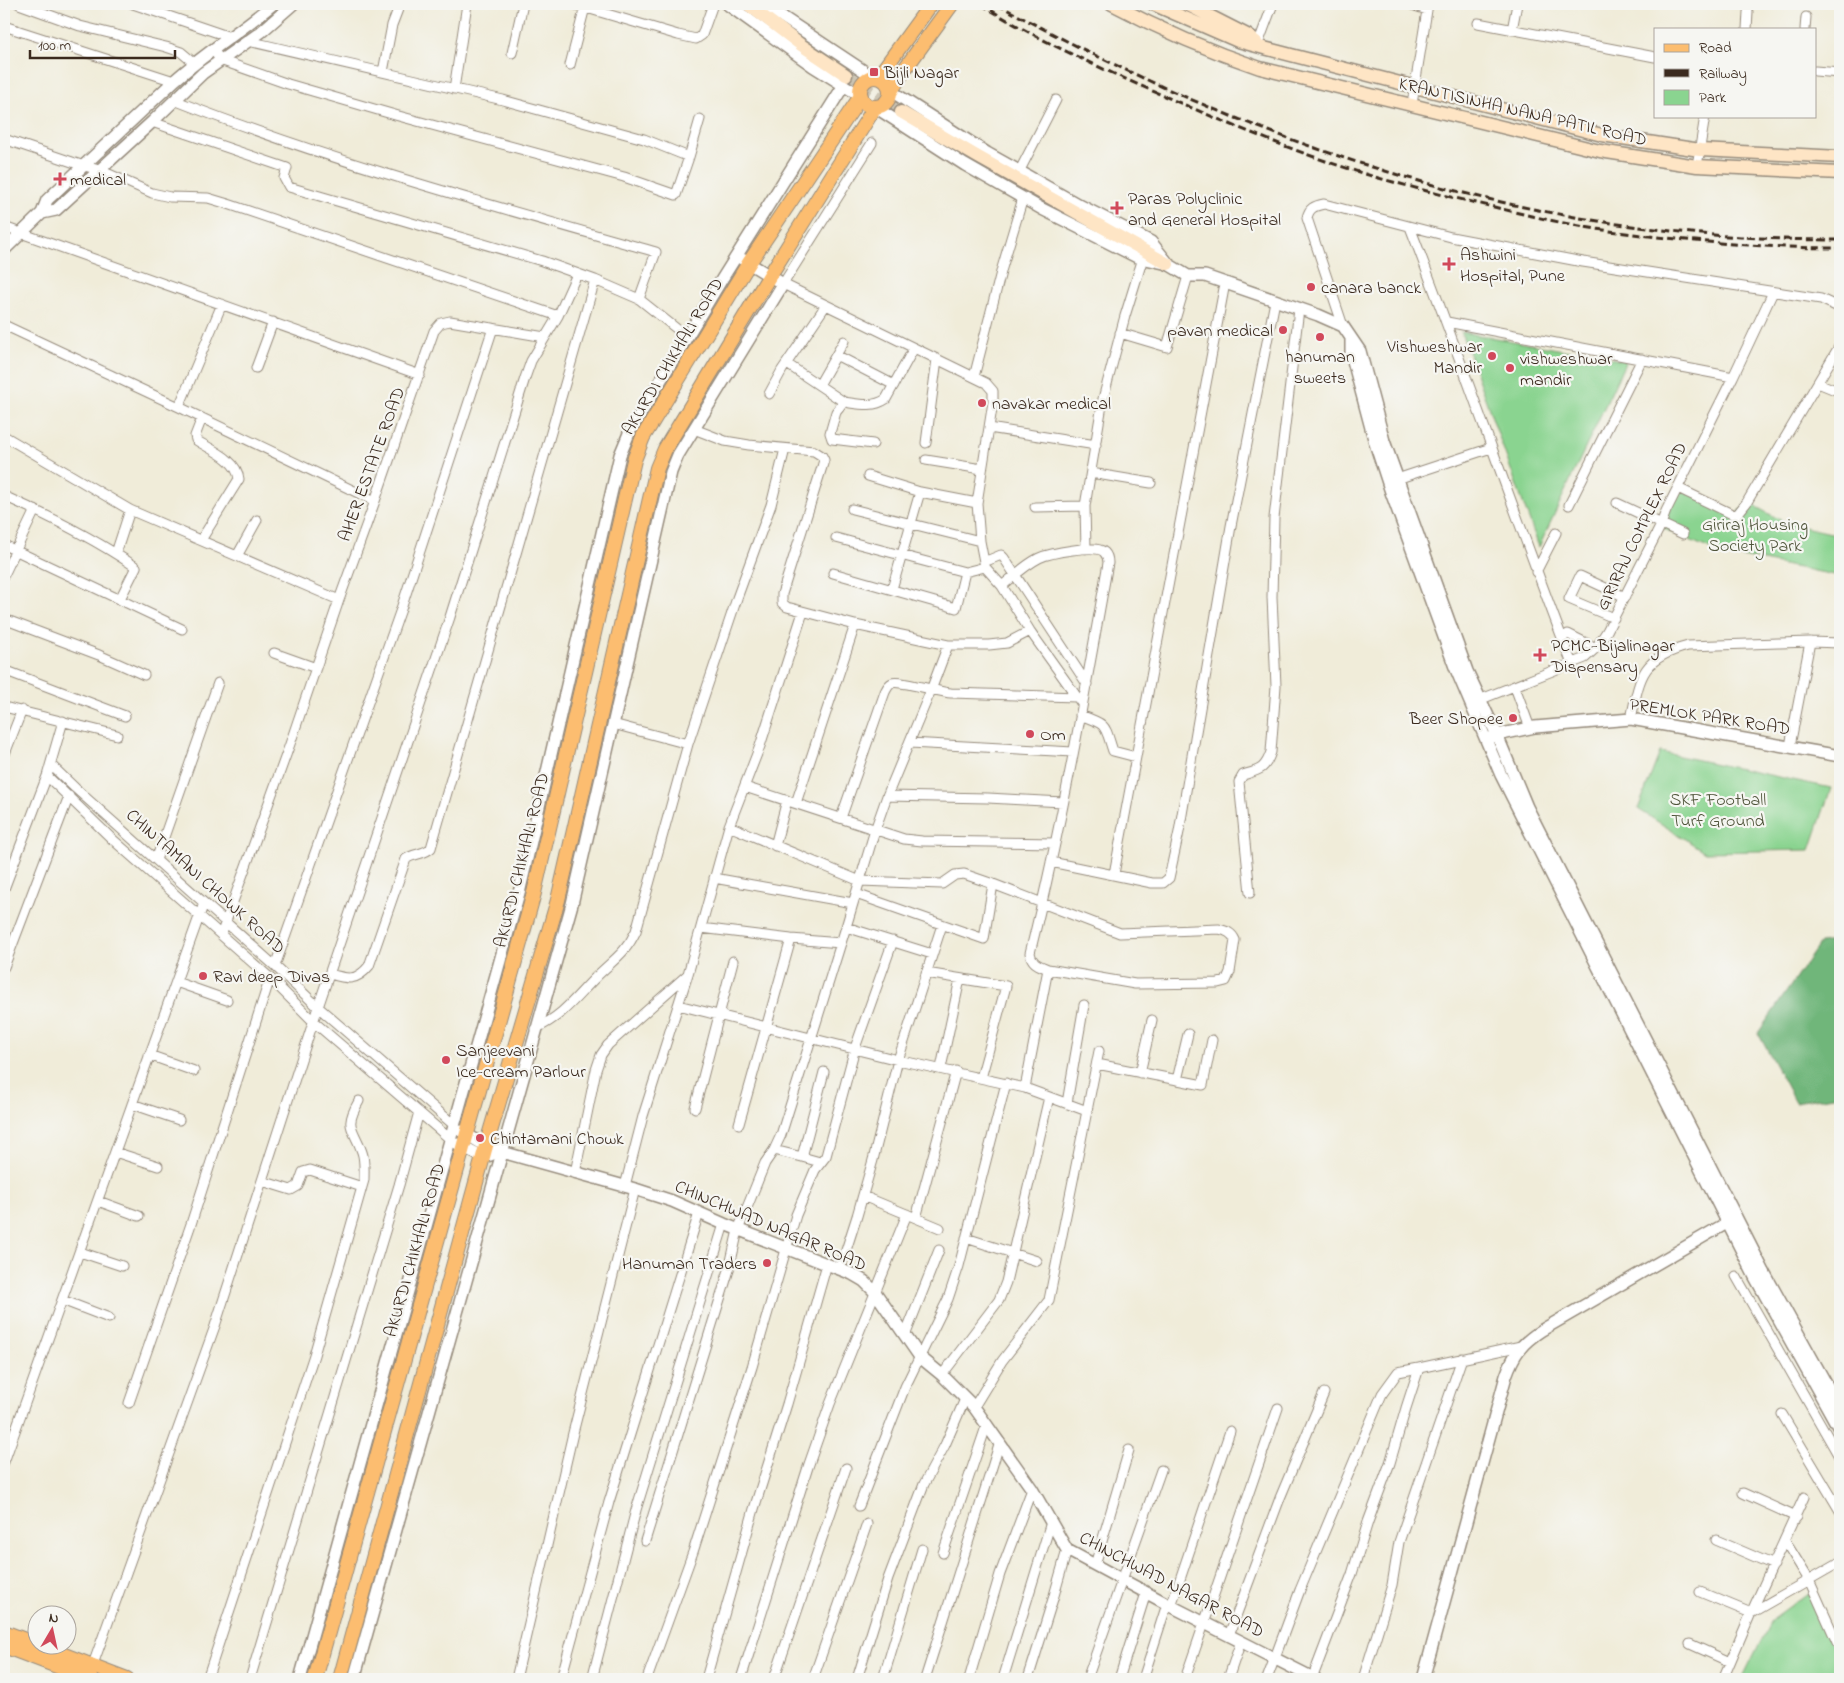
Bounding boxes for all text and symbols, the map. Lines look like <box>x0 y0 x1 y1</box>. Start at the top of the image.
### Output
scale bar <box>30 28 175 60</box>
legend <box>1654 28 1816 118</box>
text: 100 m <box>38 35 71 57</box>
text: Road <box>1699 37 1732 59</box>
place label: Bijli Nagar <box>883 61 959 88</box>
text: Railway <box>1699 63 1747 86</box>
marker: Bijli Nagar <box>868 66 880 78</box>
street label: KRANTISINHA NANA PATIL ROAD <box>1396 72 1649 154</box>
text: Park <box>1699 87 1727 109</box>
place label: medical <box>70 168 126 194</box>
marker: medical <box>54 173 66 185</box>
place label: Paras Polyclinic and General Hospital <box>1128 187 1281 234</box>
marker: Paras Polyclinic and General Hospital <box>1110 201 1124 215</box>
place label: Ashwini Hospital, Pune <box>1460 243 1566 290</box>
marker: Ashwini Hospital, Pune <box>1442 257 1456 271</box>
street label: AKURDI CHIKHALI ROAD <box>616 273 731 441</box>
place label: canara banck <box>1321 276 1421 302</box>
marker: canara banck <box>1305 281 1317 293</box>
place label: pavan medical <box>1167 319 1273 345</box>
marker: pavan medical <box>1277 324 1289 336</box>
marker: hanuman sweets <box>1314 331 1326 343</box>
place label: Vishweshwar Mandir <box>1386 335 1482 382</box>
place label: hanuman sweets <box>1285 345 1355 392</box>
place label: vishweshwar mandir <box>1520 347 1613 394</box>
marker: Vishweshwar Mandir <box>1486 350 1498 362</box>
marker: vishweshwar mandir <box>1504 362 1516 374</box>
street label: AHER ESTATE ROAD <box>333 384 413 546</box>
place label: navakar medical <box>992 392 1111 418</box>
marker: navakar medical <box>976 397 988 409</box>
street label: GIRIRAJ COMPLEX ROAD <box>1591 438 1695 615</box>
park label: Giriraj Housing Society Park <box>1702 513 1808 560</box>
place label: PCMC-Bijalinagar Dispensary <box>1550 634 1675 681</box>
marker: PCMC-Bijalinagar Dispensary <box>1533 648 1547 662</box>
street label: PREMLOK PARK ROAD <box>1627 692 1792 744</box>
place label: Beer Shopee <box>1408 707 1504 733</box>
marker: Beer Shopee <box>1507 712 1519 724</box>
place label: Om <box>1040 723 1066 749</box>
marker: Om <box>1024 728 1036 740</box>
street label: AKURDI CHIKHALI ROAD <box>489 770 557 951</box>
park label: SKF Football Turf Ground <box>1670 788 1766 835</box>
street label: CHINTAMANI CHOWK ROAD <box>119 804 290 961</box>
place label: Ravi deep Divas <box>213 965 330 991</box>
marker: Ravi deep Divas <box>197 970 209 982</box>
place label: Sanjeevani Ice-cream Parlour <box>456 1039 586 1086</box>
marker: Sanjeevani Ice-cream Parlour <box>440 1054 452 1066</box>
place label: Chintamani Chowk <box>490 1127 624 1153</box>
marker: Chintamani Chowk <box>474 1132 486 1144</box>
street label: AKURDI CHIKHALI ROAD <box>379 1161 453 1340</box>
street label: CHINCHWAD NAGAR ROAD <box>670 1175 870 1279</box>
place label: Hanuman Traders <box>622 1252 757 1278</box>
marker: Hanuman Traders <box>761 1257 773 1269</box>
street label: CHINCHWAD NAGAR ROAD <box>1074 1526 1268 1646</box>
north arrow <box>28 1606 78 1656</box>
text: N <box>47 1608 60 1630</box>

